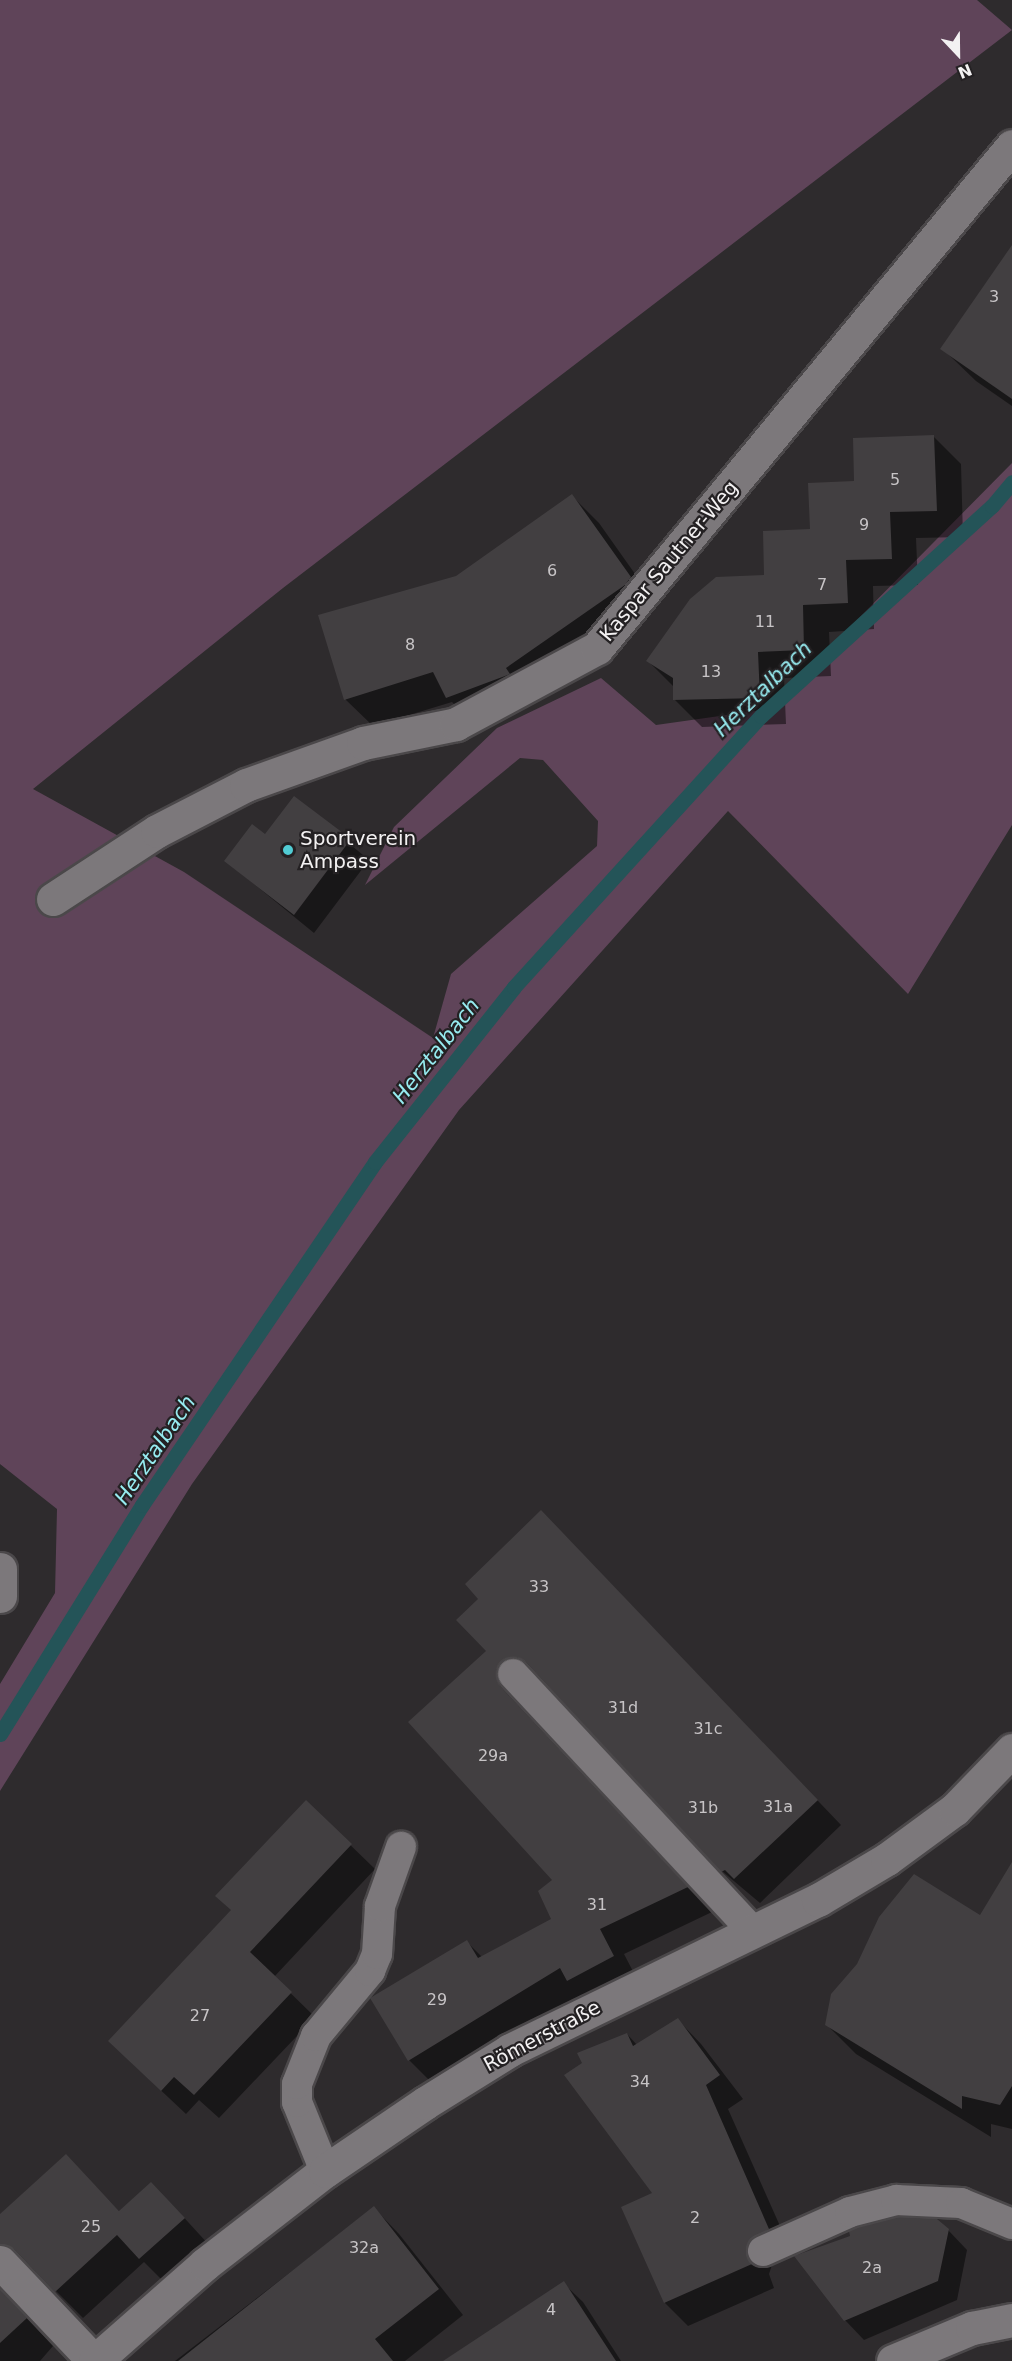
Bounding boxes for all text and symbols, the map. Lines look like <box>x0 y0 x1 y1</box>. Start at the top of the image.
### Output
north arrow <box>928 24 988 84</box>
text: N <box>955 60 975 82</box>
house number: 3 <box>989 287 999 307</box>
house number: 5 <box>890 470 900 490</box>
street label: Kaspar Sautner-Weg <box>595 476 743 646</box>
house number: 9 <box>859 515 869 535</box>
house number: 6 <box>547 561 557 581</box>
house number: 7 <box>817 575 827 595</box>
house number: 11 <box>755 612 775 632</box>
house number: 8 <box>405 635 415 655</box>
water label: Herztalbach <box>709 636 817 742</box>
house number: 13 <box>701 662 721 682</box>
place label: Sportverein Ampass <box>300 826 416 873</box>
marker: Sportverein Ampass <box>281 843 295 857</box>
water label: Herztalbach <box>387 993 485 1109</box>
water label: Herztalbach <box>109 1391 201 1509</box>
house number: 33 <box>529 1577 549 1597</box>
house number: 31d <box>608 1698 638 1718</box>
house number: 31c <box>693 1719 723 1739</box>
house number: 29a <box>478 1746 508 1766</box>
house number: 31a <box>763 1797 793 1817</box>
house number: 31b <box>688 1798 718 1818</box>
house number: 31 <box>587 1895 607 1915</box>
house number: 29 <box>427 1990 447 2010</box>
street label: Römerstraße <box>479 1995 605 2077</box>
house number: 27 <box>190 2006 210 2026</box>
house number: 34 <box>630 2072 650 2092</box>
house number: 2 <box>690 2208 700 2228</box>
house number: 25 <box>81 2217 101 2237</box>
house number: 32a <box>349 2238 379 2258</box>
house number: 2a <box>862 2258 882 2278</box>
house number: 4 <box>546 2300 556 2320</box>

